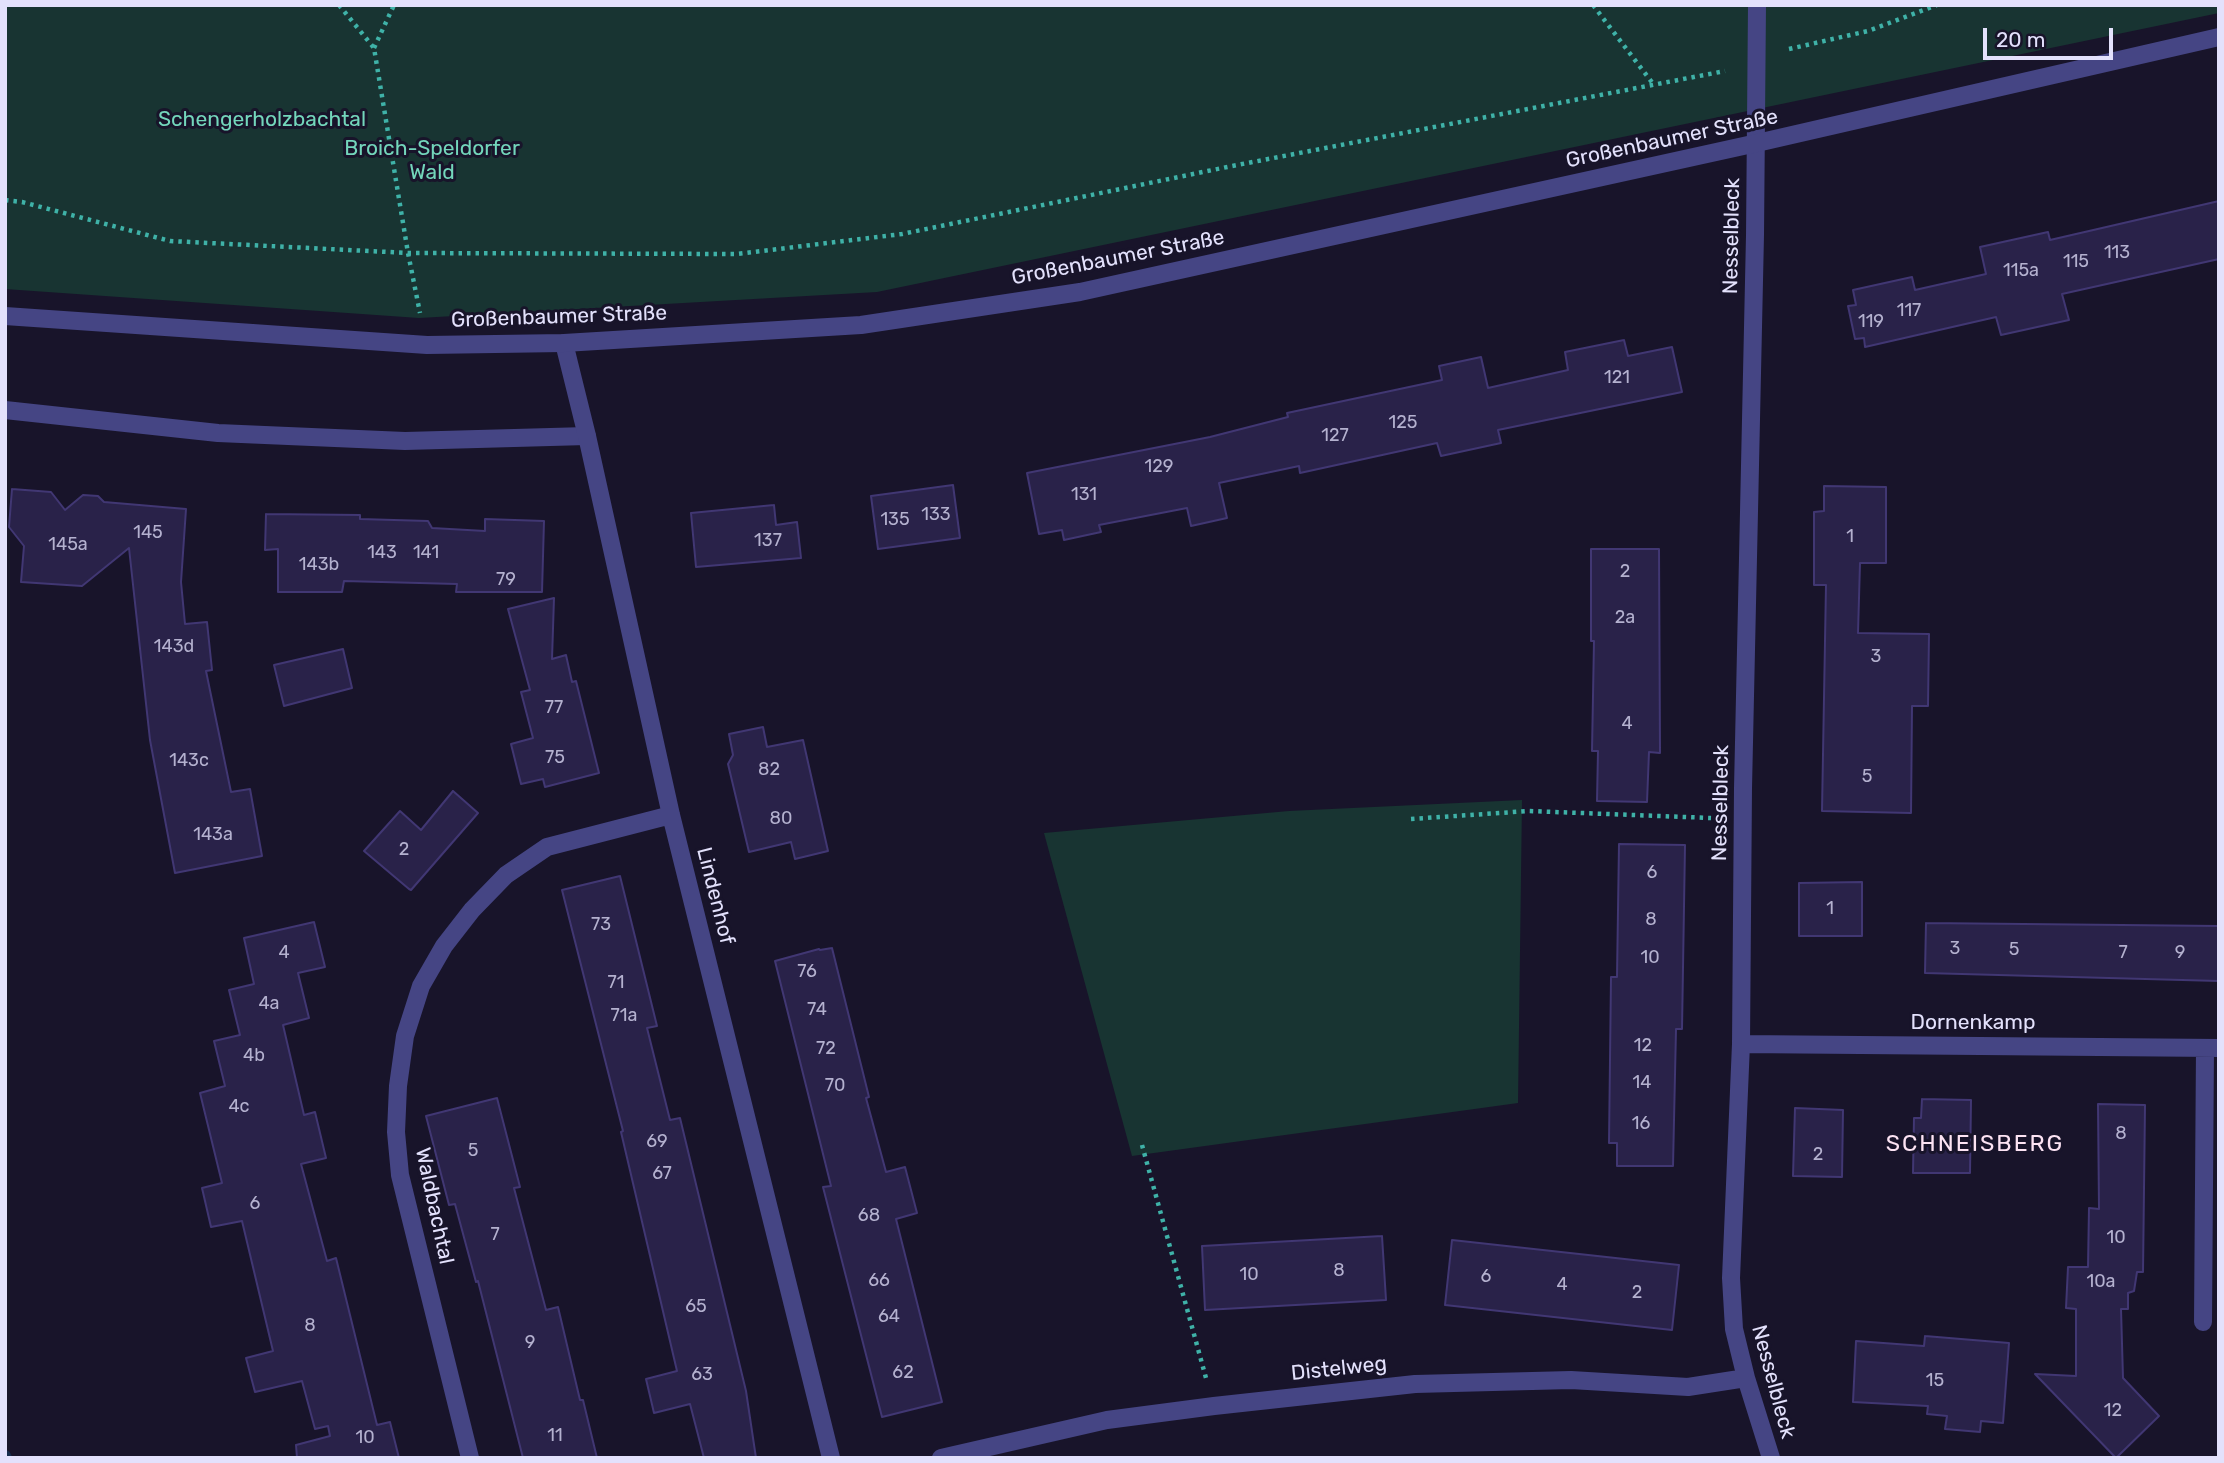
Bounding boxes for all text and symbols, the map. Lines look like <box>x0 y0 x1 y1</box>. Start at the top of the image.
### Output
scale bar <box>1986 14 2116 58</box>
text: 20 m <box>1996 27 2045 52</box>
street label: Großenbaumer Straße <box>1564 104 1780 174</box>
park label: Schengerholzbachtal <box>158 107 366 133</box>
park label: Broich-Speldorfer Wald <box>344 136 520 186</box>
street label: Nesselbleck <box>1718 178 1746 294</box>
street label: Großenbaumer Straße <box>1010 225 1226 291</box>
house number: 113 <box>2104 242 2130 264</box>
house number: 115 <box>2063 251 2089 273</box>
house number: 115a <box>2003 260 2039 282</box>
house number: 117 <box>1897 300 1921 322</box>
street label: Großenbaumer Straße <box>451 301 667 333</box>
house number: 119 <box>1858 311 1884 333</box>
house number: 121 <box>1604 367 1630 389</box>
house number: 125 <box>1389 412 1417 434</box>
house number: 127 <box>1321 425 1349 447</box>
house number: 129 <box>1145 456 1173 478</box>
house number: 131 <box>1071 484 1097 506</box>
house number: 133 <box>921 504 951 526</box>
house number: 135 <box>880 509 910 531</box>
house number: 145 <box>133 522 163 544</box>
house number: 1 <box>1846 526 1854 548</box>
house number: 137 <box>754 530 782 552</box>
house number: 145a <box>48 534 88 556</box>
house number: 143 <box>367 542 397 564</box>
house number: 141 <box>413 542 439 564</box>
house number: 143b <box>299 554 339 576</box>
house number: 2 <box>1620 561 1630 583</box>
house number: 79 <box>496 569 516 591</box>
house number: 2a <box>1615 607 1635 629</box>
house number: 143d <box>154 636 194 658</box>
house number: 3 <box>1871 646 1881 668</box>
house number: 77 <box>545 697 563 719</box>
house number: 4 <box>1621 713 1633 735</box>
street label: Nesselbleck <box>1707 745 1735 861</box>
house number: 75 <box>545 747 565 769</box>
house number: 143c <box>169 750 209 772</box>
house number: 82 <box>758 759 780 781</box>
house number: 5 <box>1862 766 1872 788</box>
house number: 80 <box>770 808 792 830</box>
house number: 143a <box>193 824 233 846</box>
house number: 2 <box>399 839 409 861</box>
street label: Lindenhof <box>691 845 739 947</box>
house number: 6 <box>1647 862 1657 884</box>
house number: 1 <box>1826 898 1834 920</box>
house number: 8 <box>1645 909 1657 931</box>
house number: 73 <box>591 914 611 936</box>
house number: 3 <box>1950 938 1960 960</box>
house number: 5 <box>2009 939 2019 961</box>
house number: 4 <box>278 942 290 964</box>
house number: 7 <box>2118 942 2128 964</box>
house number: 9 <box>2175 942 2185 964</box>
house number: 10 <box>1640 947 1660 969</box>
house number: 76 <box>797 961 817 983</box>
house number: 71 <box>608 972 624 994</box>
house number: 4a <box>258 993 280 1015</box>
house number: 74 <box>807 999 827 1021</box>
house number: 71a <box>611 1005 637 1027</box>
street label: Dornenkamp <box>1910 1010 2036 1036</box>
house number: 12 <box>1634 1035 1652 1057</box>
house number: 72 <box>816 1038 836 1060</box>
house number: 4b <box>243 1045 265 1067</box>
house number: 14 <box>1633 1072 1651 1094</box>
house number: 70 <box>825 1075 845 1097</box>
house number: 4c <box>228 1096 250 1118</box>
house number: 16 <box>1632 1113 1650 1135</box>
house number: 8 <box>2115 1123 2127 1145</box>
district label: SCHNEISBERG <box>1887 1130 2063 1158</box>
house number: 69 <box>646 1131 668 1153</box>
house number: 5 <box>468 1140 478 1162</box>
house number: 2 <box>1813 1144 1823 1166</box>
street label: Waldbachtal <box>409 1145 459 1267</box>
house number: 67 <box>652 1163 672 1185</box>
house number: 6 <box>250 1193 260 1215</box>
house number: 68 <box>858 1205 880 1227</box>
house number: 7 <box>490 1224 500 1246</box>
house number: 10 <box>2106 1227 2126 1249</box>
house number: 8 <box>1333 1260 1345 1282</box>
house number: 10 <box>1239 1264 1259 1286</box>
house number: 6 <box>1481 1266 1491 1288</box>
house number: 66 <box>868 1270 890 1292</box>
house number: 10a <box>2086 1271 2116 1293</box>
house number: 4 <box>1556 1274 1568 1296</box>
house number: 2 <box>1632 1282 1642 1304</box>
house number: 65 <box>685 1296 707 1318</box>
house number: 64 <box>878 1306 900 1328</box>
house number: 8 <box>304 1315 316 1337</box>
street label: Nesselbleck <box>1746 1323 1800 1441</box>
house number: 9 <box>525 1332 535 1354</box>
street label: Distelweg <box>1290 1351 1388 1387</box>
house number: 62 <box>892 1362 914 1384</box>
house number: 63 <box>691 1364 713 1386</box>
house number: 15 <box>1926 1370 1944 1392</box>
house number: 12 <box>2104 1400 2122 1422</box>
house number: 11 <box>547 1425 563 1447</box>
house number: 10 <box>355 1427 375 1449</box>

